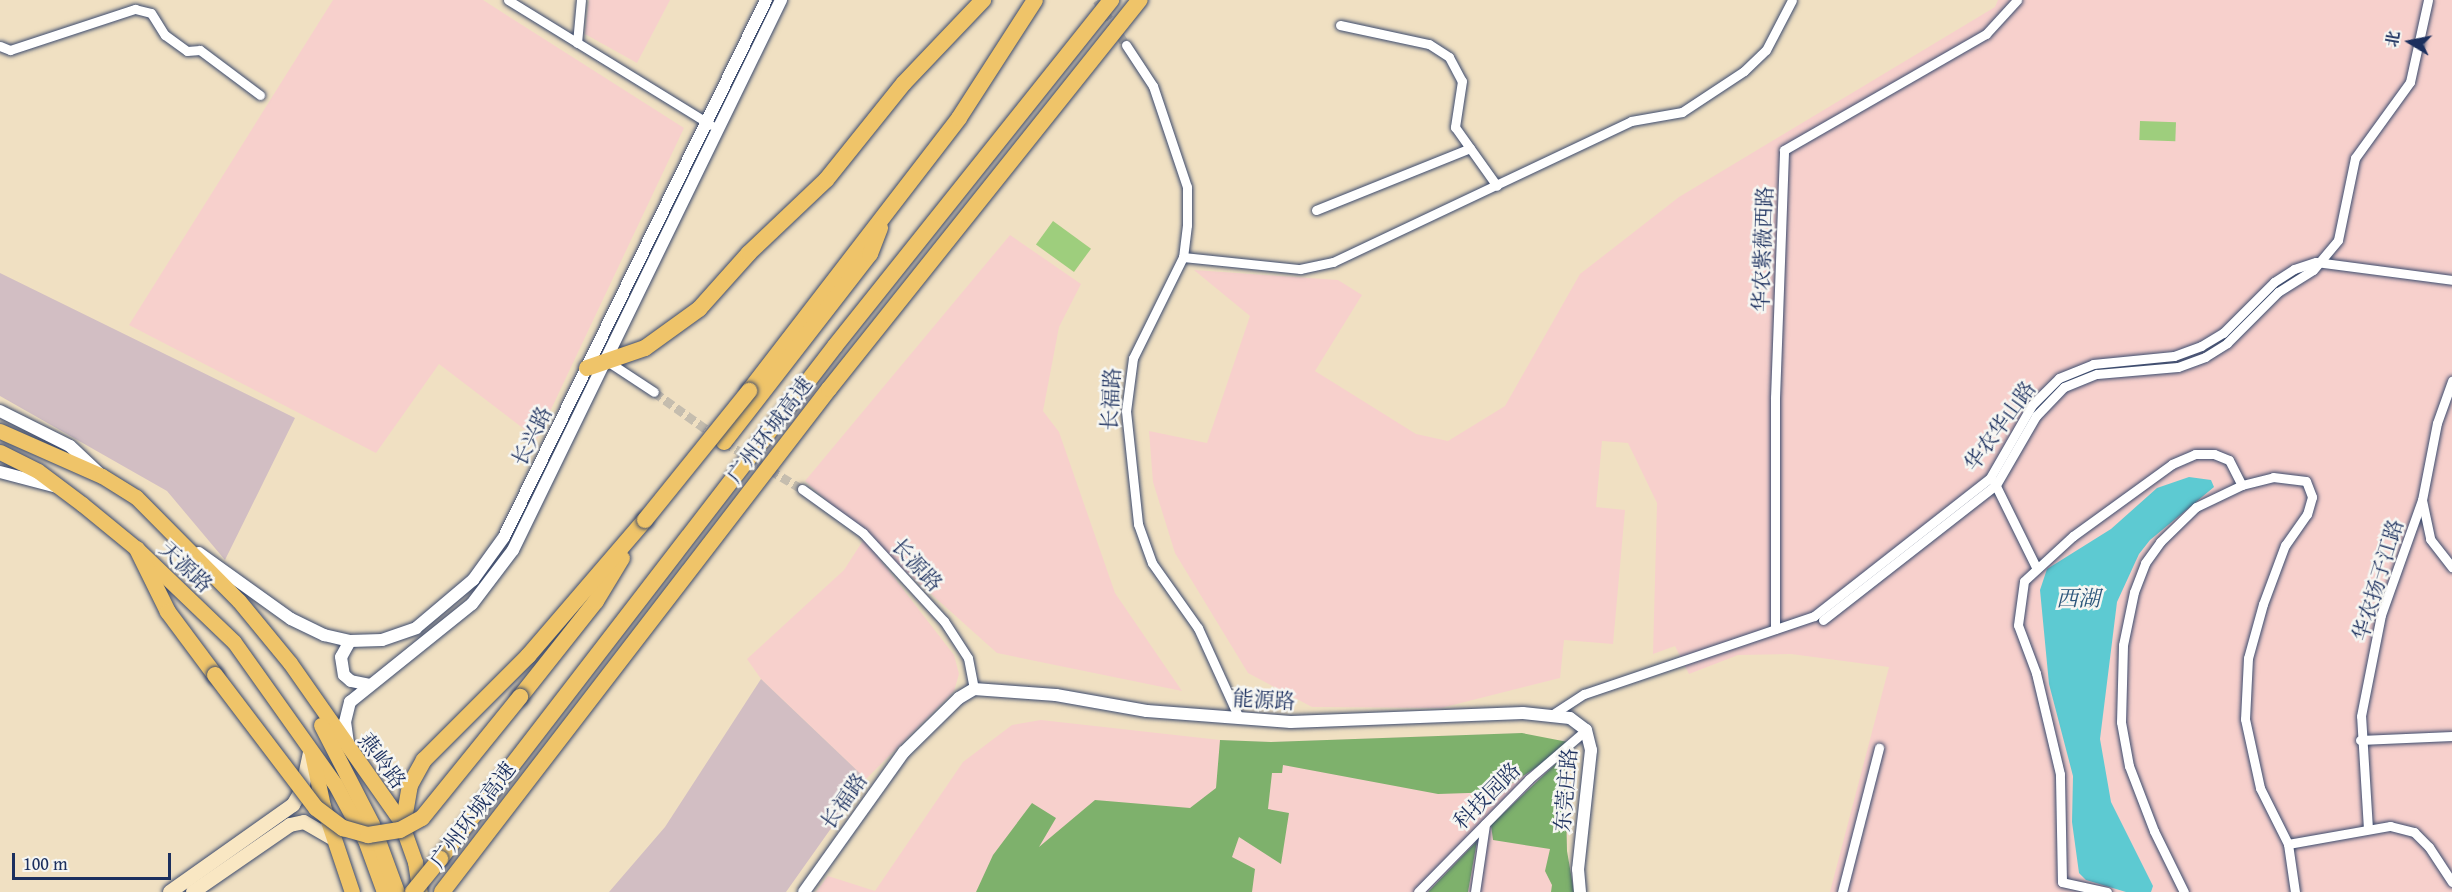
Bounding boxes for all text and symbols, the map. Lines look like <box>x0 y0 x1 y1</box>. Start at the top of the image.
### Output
north arrow <box>2380 12 2440 72</box>
text: 北 <box>2379 29 2405 49</box>
street label: 华农紫薇西路 <box>1748 186 1778 312</box>
street label: 长福路 <box>1097 367 1125 431</box>
street label: 广州环城高速 <box>722 372 818 488</box>
street label: 华农华山路 <box>1959 376 2041 476</box>
street label: 长兴路 <box>507 402 557 470</box>
street label: 华农扬子江路 <box>2348 516 2408 644</box>
street label: 长源路 <box>886 533 948 597</box>
street label: 天源路 <box>154 536 218 598</box>
water label: 西湖 <box>2056 586 2100 612</box>
street label: 能源路 <box>1232 686 1296 714</box>
street label: 燕岭路 <box>353 728 411 794</box>
street label: 东莞庄路 <box>1550 747 1582 833</box>
street label: 广州环城高速 <box>425 757 521 873</box>
street label: 科技园路 <box>1448 757 1526 835</box>
street label: 长福路 <box>816 768 872 834</box>
scale bar <box>15 841 174 879</box>
text: 100 m <box>23 850 68 877</box>

